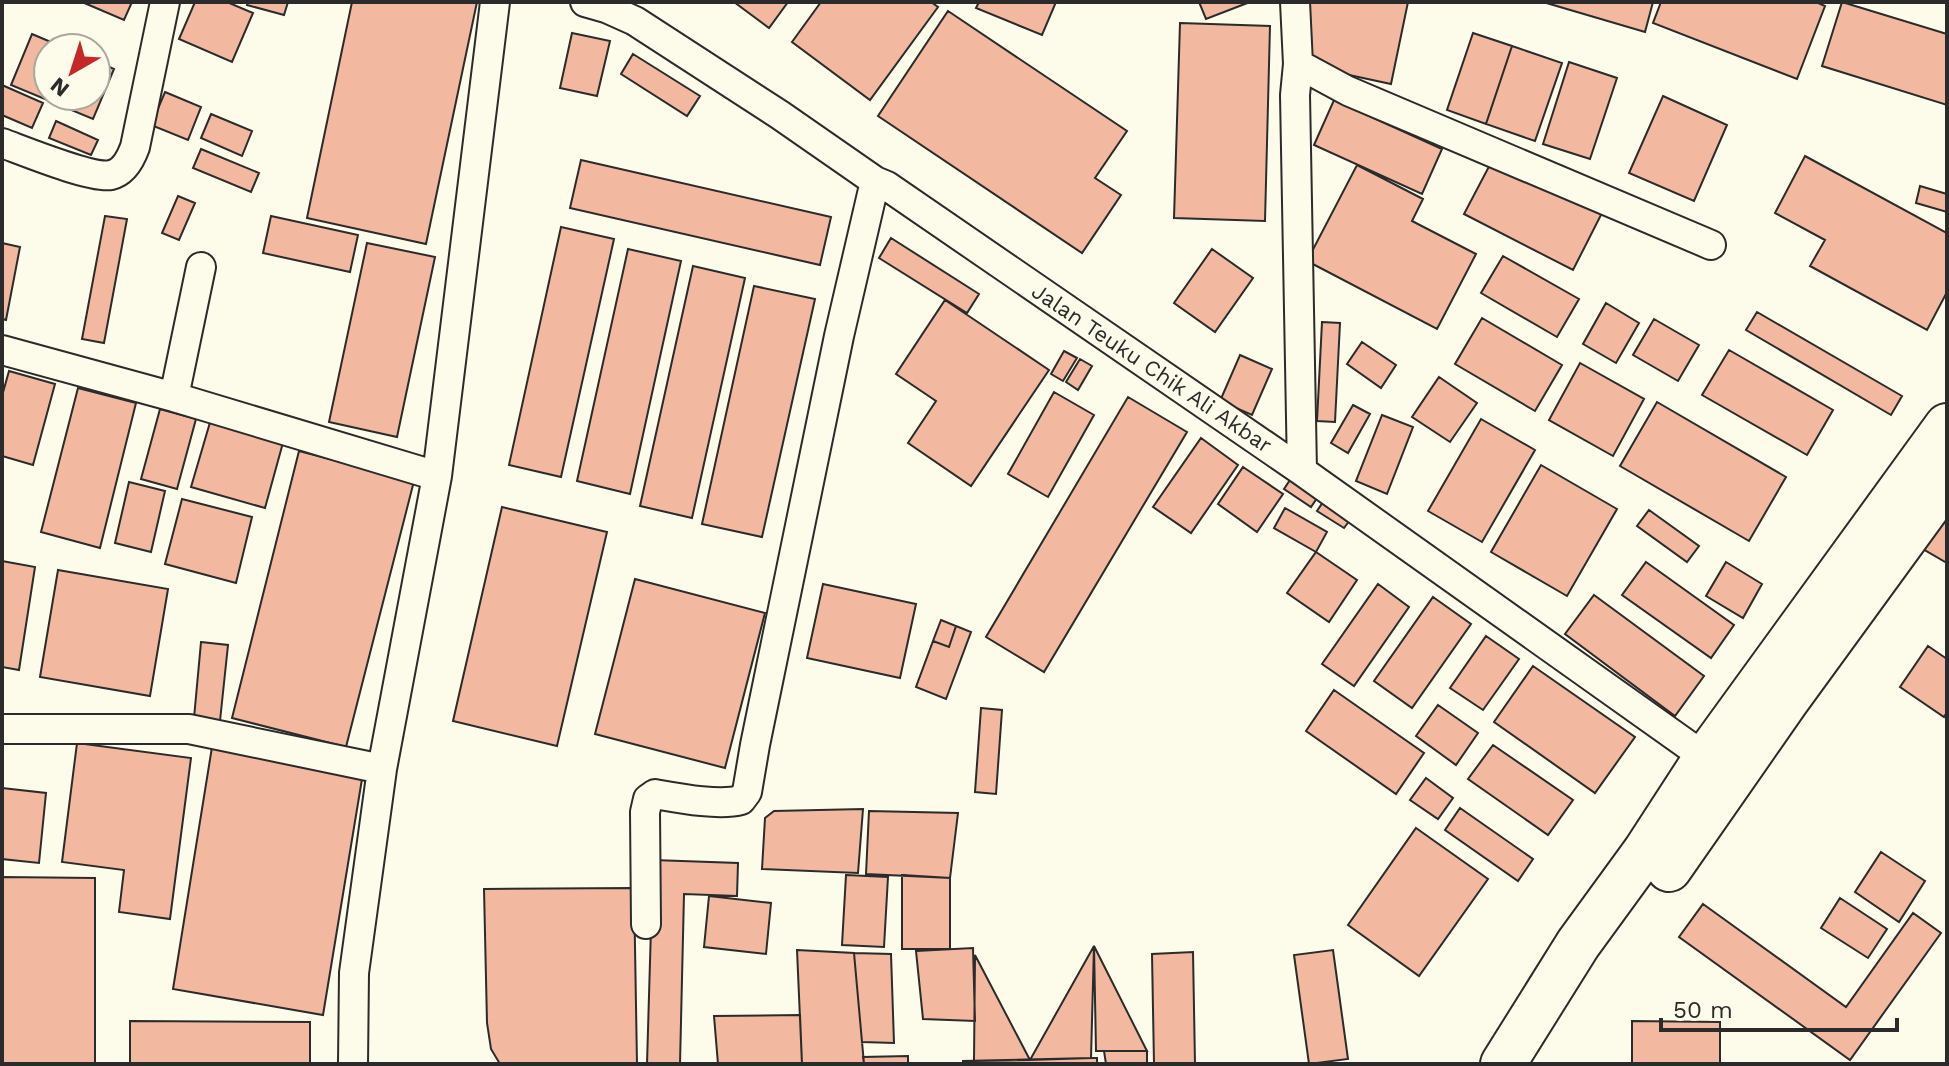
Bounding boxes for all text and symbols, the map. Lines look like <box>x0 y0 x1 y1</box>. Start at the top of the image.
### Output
north arrow <box>32 32 112 112</box>
text: N <box>46 72 74 102</box>
street label: Jalan Teuku Chik Ali Akbar <box>1027 278 1277 458</box>
scale bar <box>1661 982 1897 1032</box>
text: 50 m <box>1673 996 1733 1024</box>

